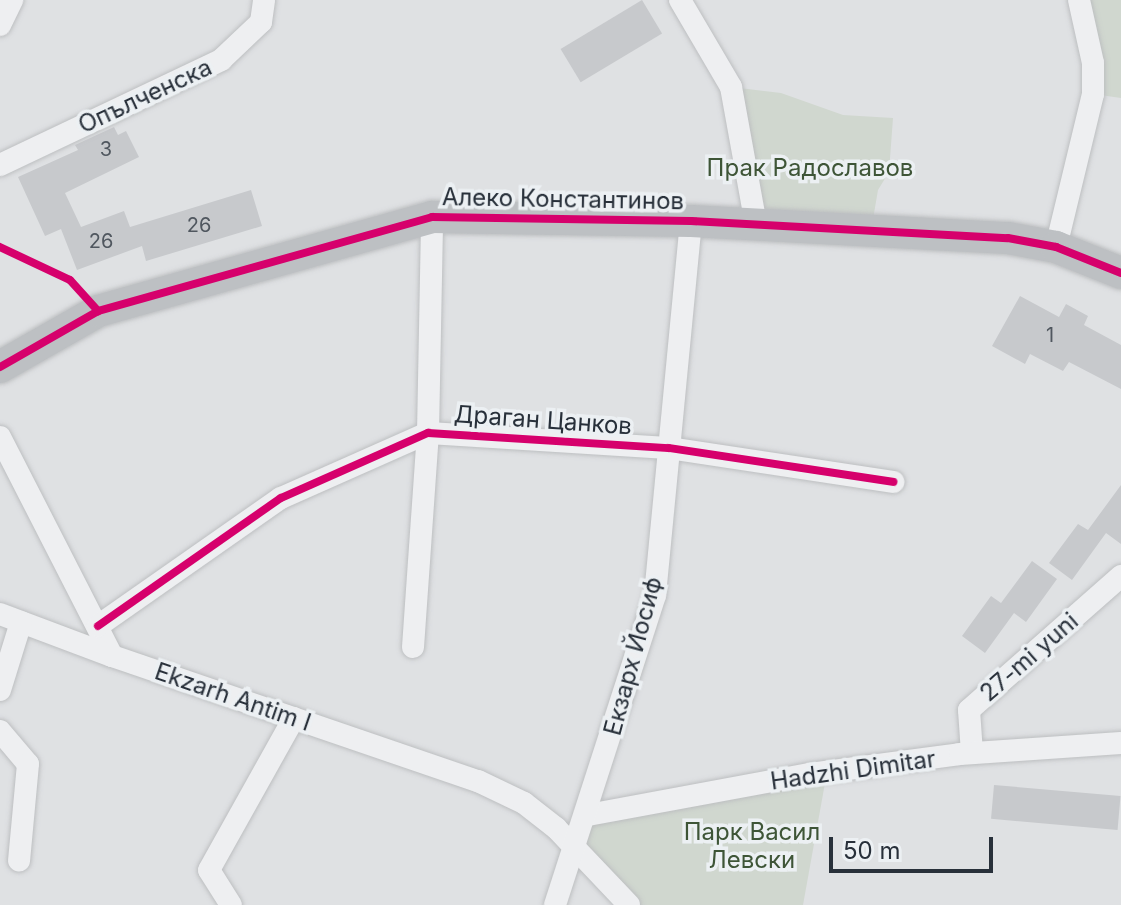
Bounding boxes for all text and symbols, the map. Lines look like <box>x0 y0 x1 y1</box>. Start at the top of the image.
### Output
street label: Опълченска <box>74 53 216 139</box>
house number: 3 <box>100 137 112 161</box>
park label: Прак Радославов <box>707 154 913 182</box>
street label: Алеко Константинов <box>442 182 684 216</box>
house number: 26 <box>187 213 211 237</box>
house number: 26 <box>89 229 113 253</box>
house number: 1 <box>1046 323 1054 347</box>
street label: Драган Цанков <box>453 399 633 441</box>
street label: Екзарх Йосиф <box>598 573 668 739</box>
street label: 27-mi yuni <box>974 607 1084 707</box>
street label: Ekzarh Antim I <box>151 657 315 737</box>
street label: Hadzhi Dimitar <box>769 744 937 796</box>
park label: Парк Васил Левски <box>684 818 820 874</box>
scale bar <box>833 821 997 871</box>
text: 50 m <box>843 836 901 865</box>

